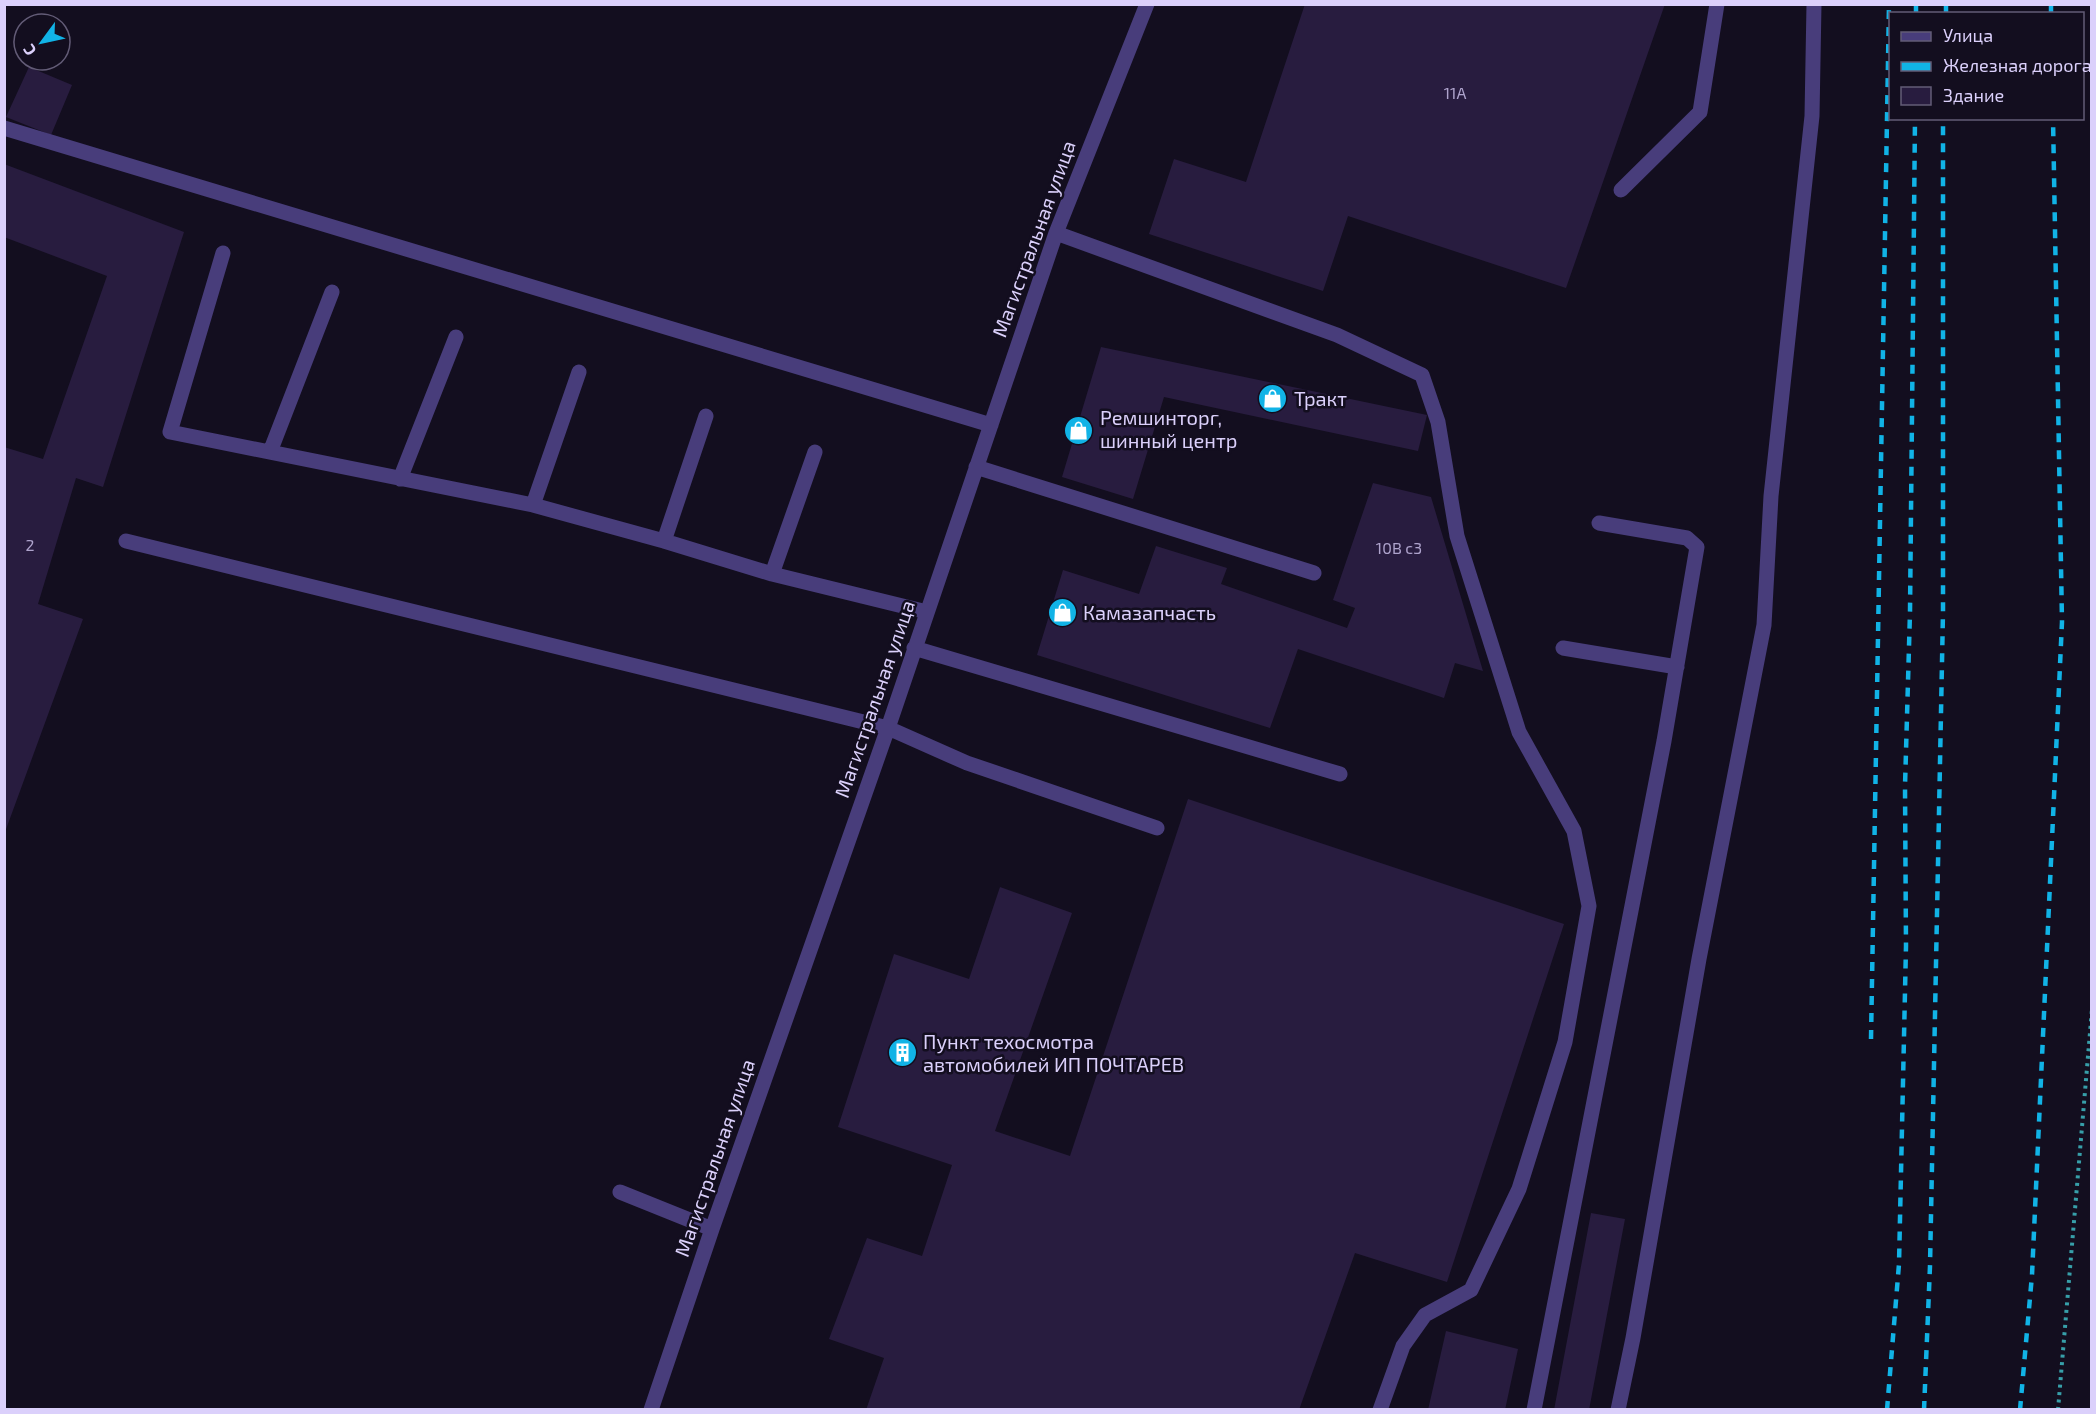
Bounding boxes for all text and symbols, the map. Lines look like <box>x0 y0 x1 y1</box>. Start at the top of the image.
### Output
north arrow <box>12 12 72 72</box>
legend <box>1889 12 2084 120</box>
text: Улица <box>1943 24 1993 46</box>
text: С <box>18 41 40 60</box>
text: Железная дорога <box>1943 54 2092 76</box>
house number: 11А <box>1444 83 1466 102</box>
text: Здание <box>1943 84 2004 106</box>
street label: Магистральная улица <box>986 137 1081 341</box>
shop icon: Тракт <box>1257 383 1289 415</box>
place label: Тракт <box>1294 386 1347 410</box>
place label: Ремшинторг, шинный центр <box>1100 405 1237 452</box>
shop icon: Ремшинторг, шинный центр <box>1063 414 1095 446</box>
house number: 2 <box>26 535 35 554</box>
house number: 10В с3 <box>1376 538 1422 557</box>
street label: Магистральная улица <box>829 597 920 801</box>
shop icon: Камазапчасть <box>1046 597 1078 629</box>
place label: Камазапчасть <box>1083 600 1216 624</box>
place label: Пункт техосмотра автомобилей ИП ПОЧТАРЕВ <box>923 1029 1184 1076</box>
building icon: Пункт техосмотра автомобилей ИП ПОЧТАРЕВ <box>886 1037 918 1069</box>
street label: Магистральная улица <box>669 1056 760 1260</box>

